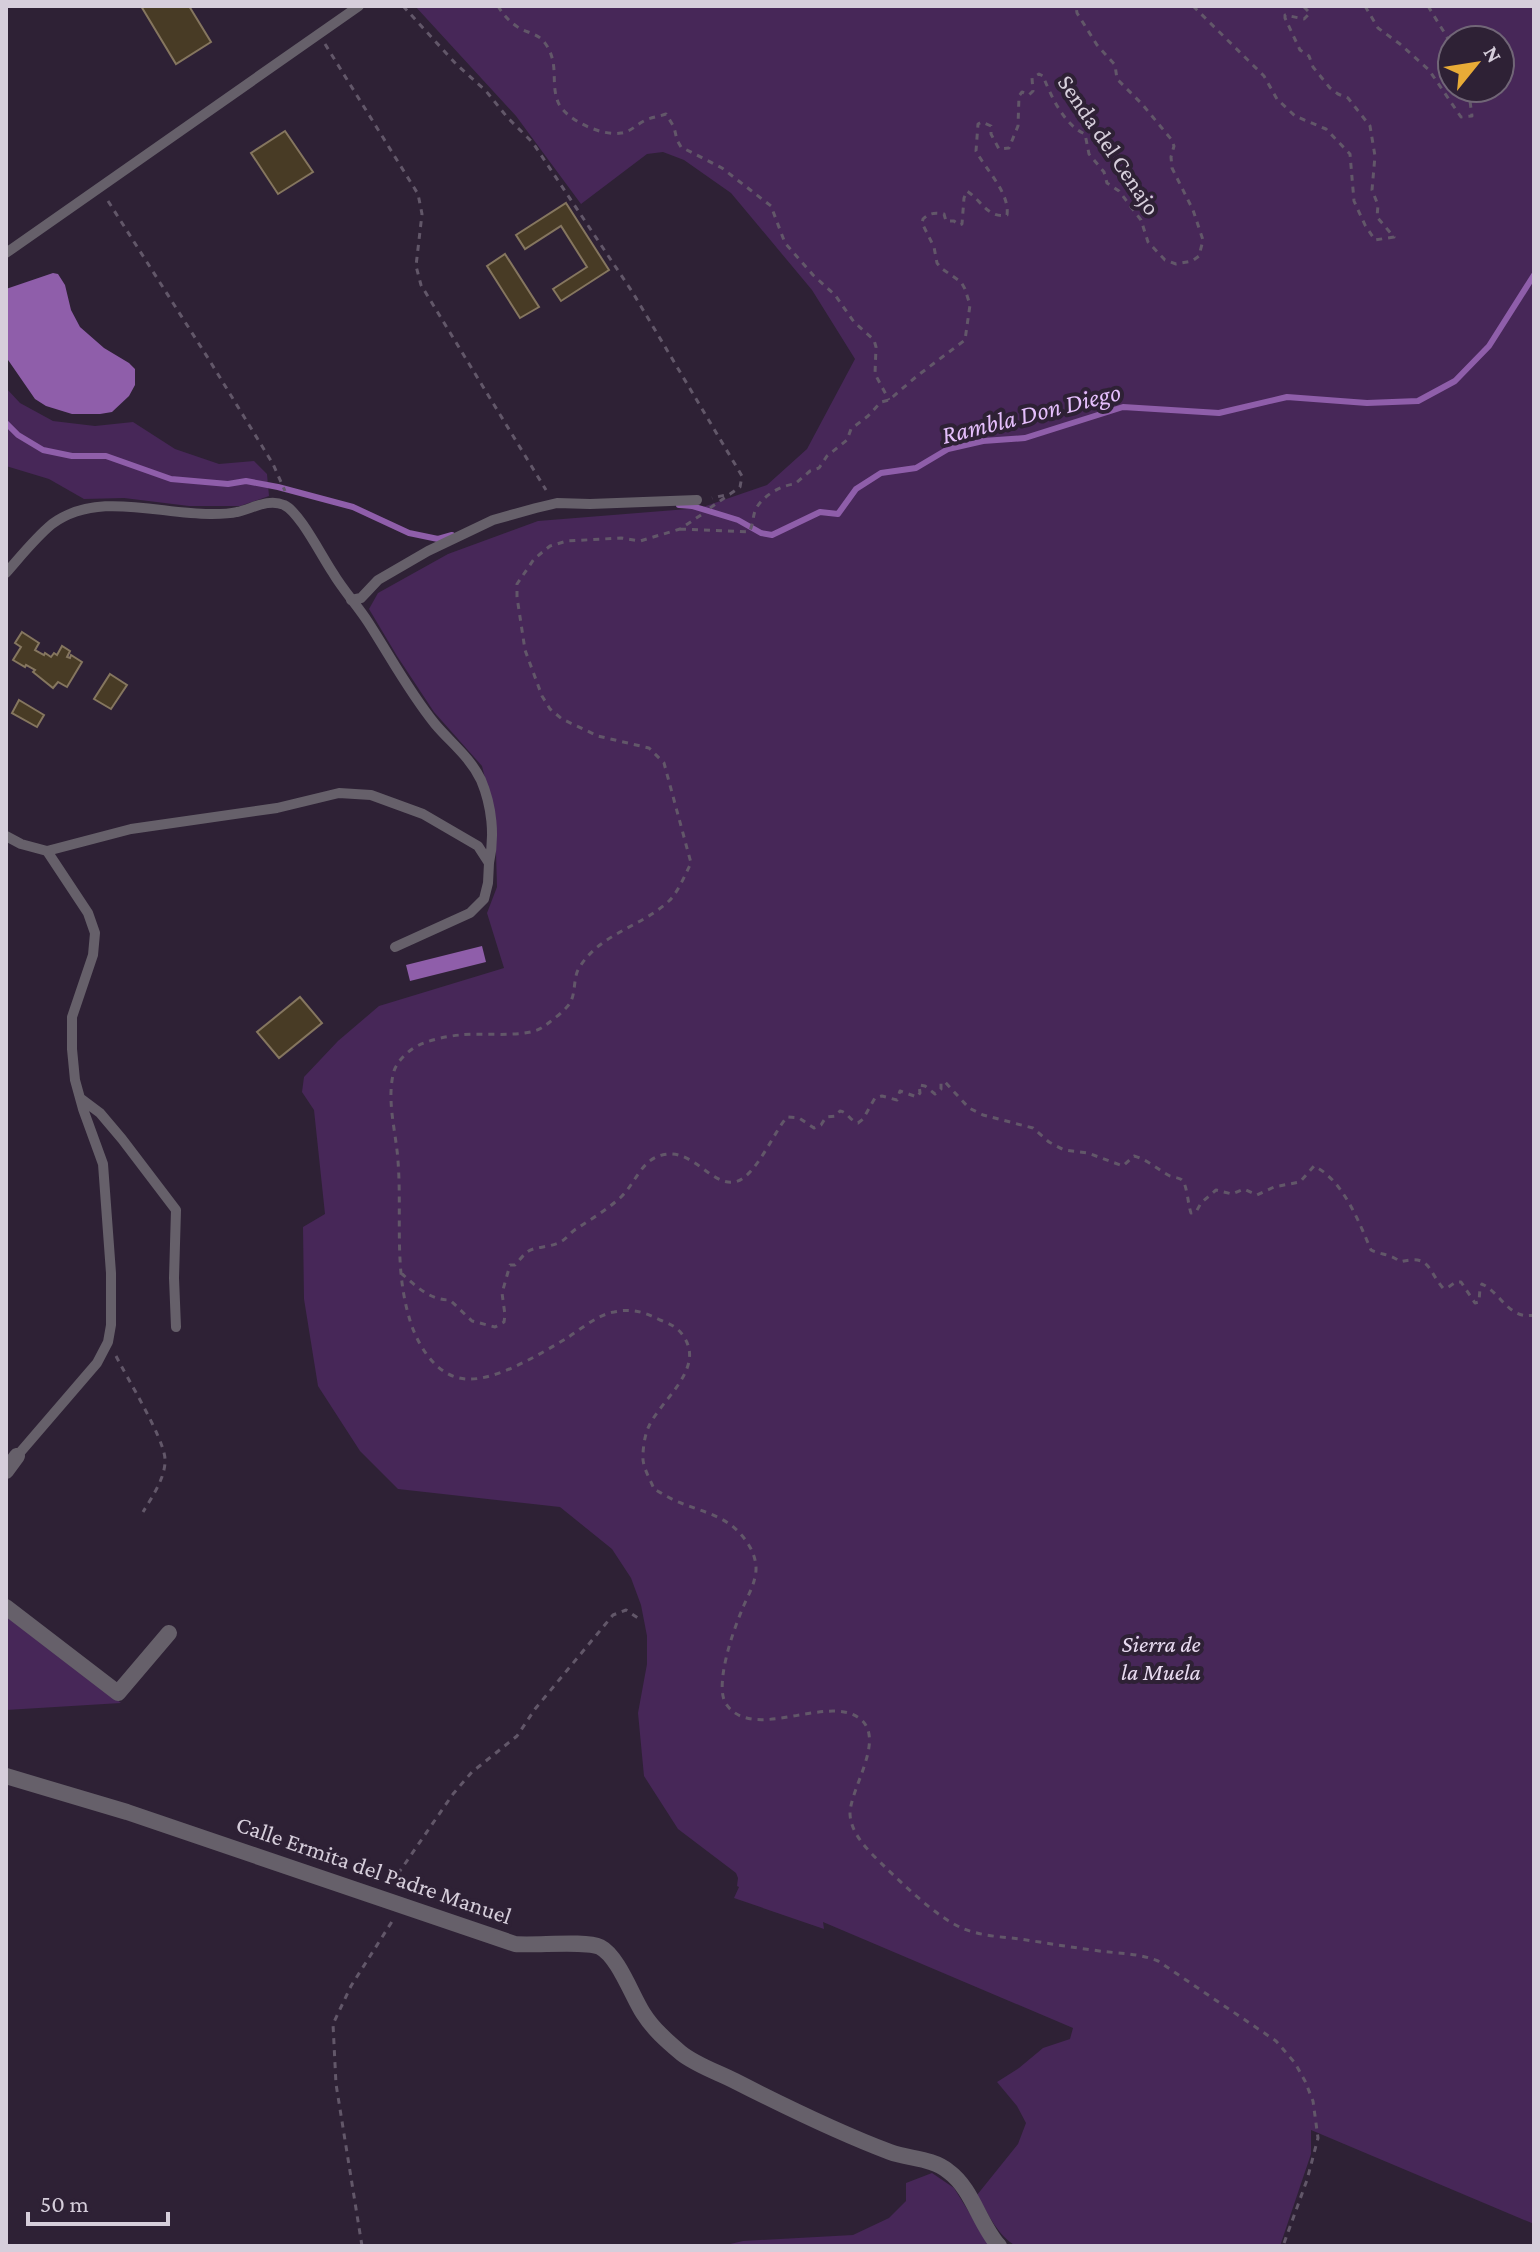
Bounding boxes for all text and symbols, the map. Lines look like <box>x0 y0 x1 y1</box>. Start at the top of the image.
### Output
north arrow <box>1436 24 1516 104</box>
text: N <box>1478 42 1507 67</box>
street label: Senda del Cenajo <box>1053 70 1166 220</box>
water label: Rambla Don Diego <box>939 377 1124 450</box>
park label: Sierra de la Muela <box>1121 1630 1201 1685</box>
street label: Calle Ermita del Padre Manuel <box>233 1810 515 1929</box>
scale bar <box>28 2176 168 2226</box>
text: 50 m <box>40 2190 89 2217</box>

